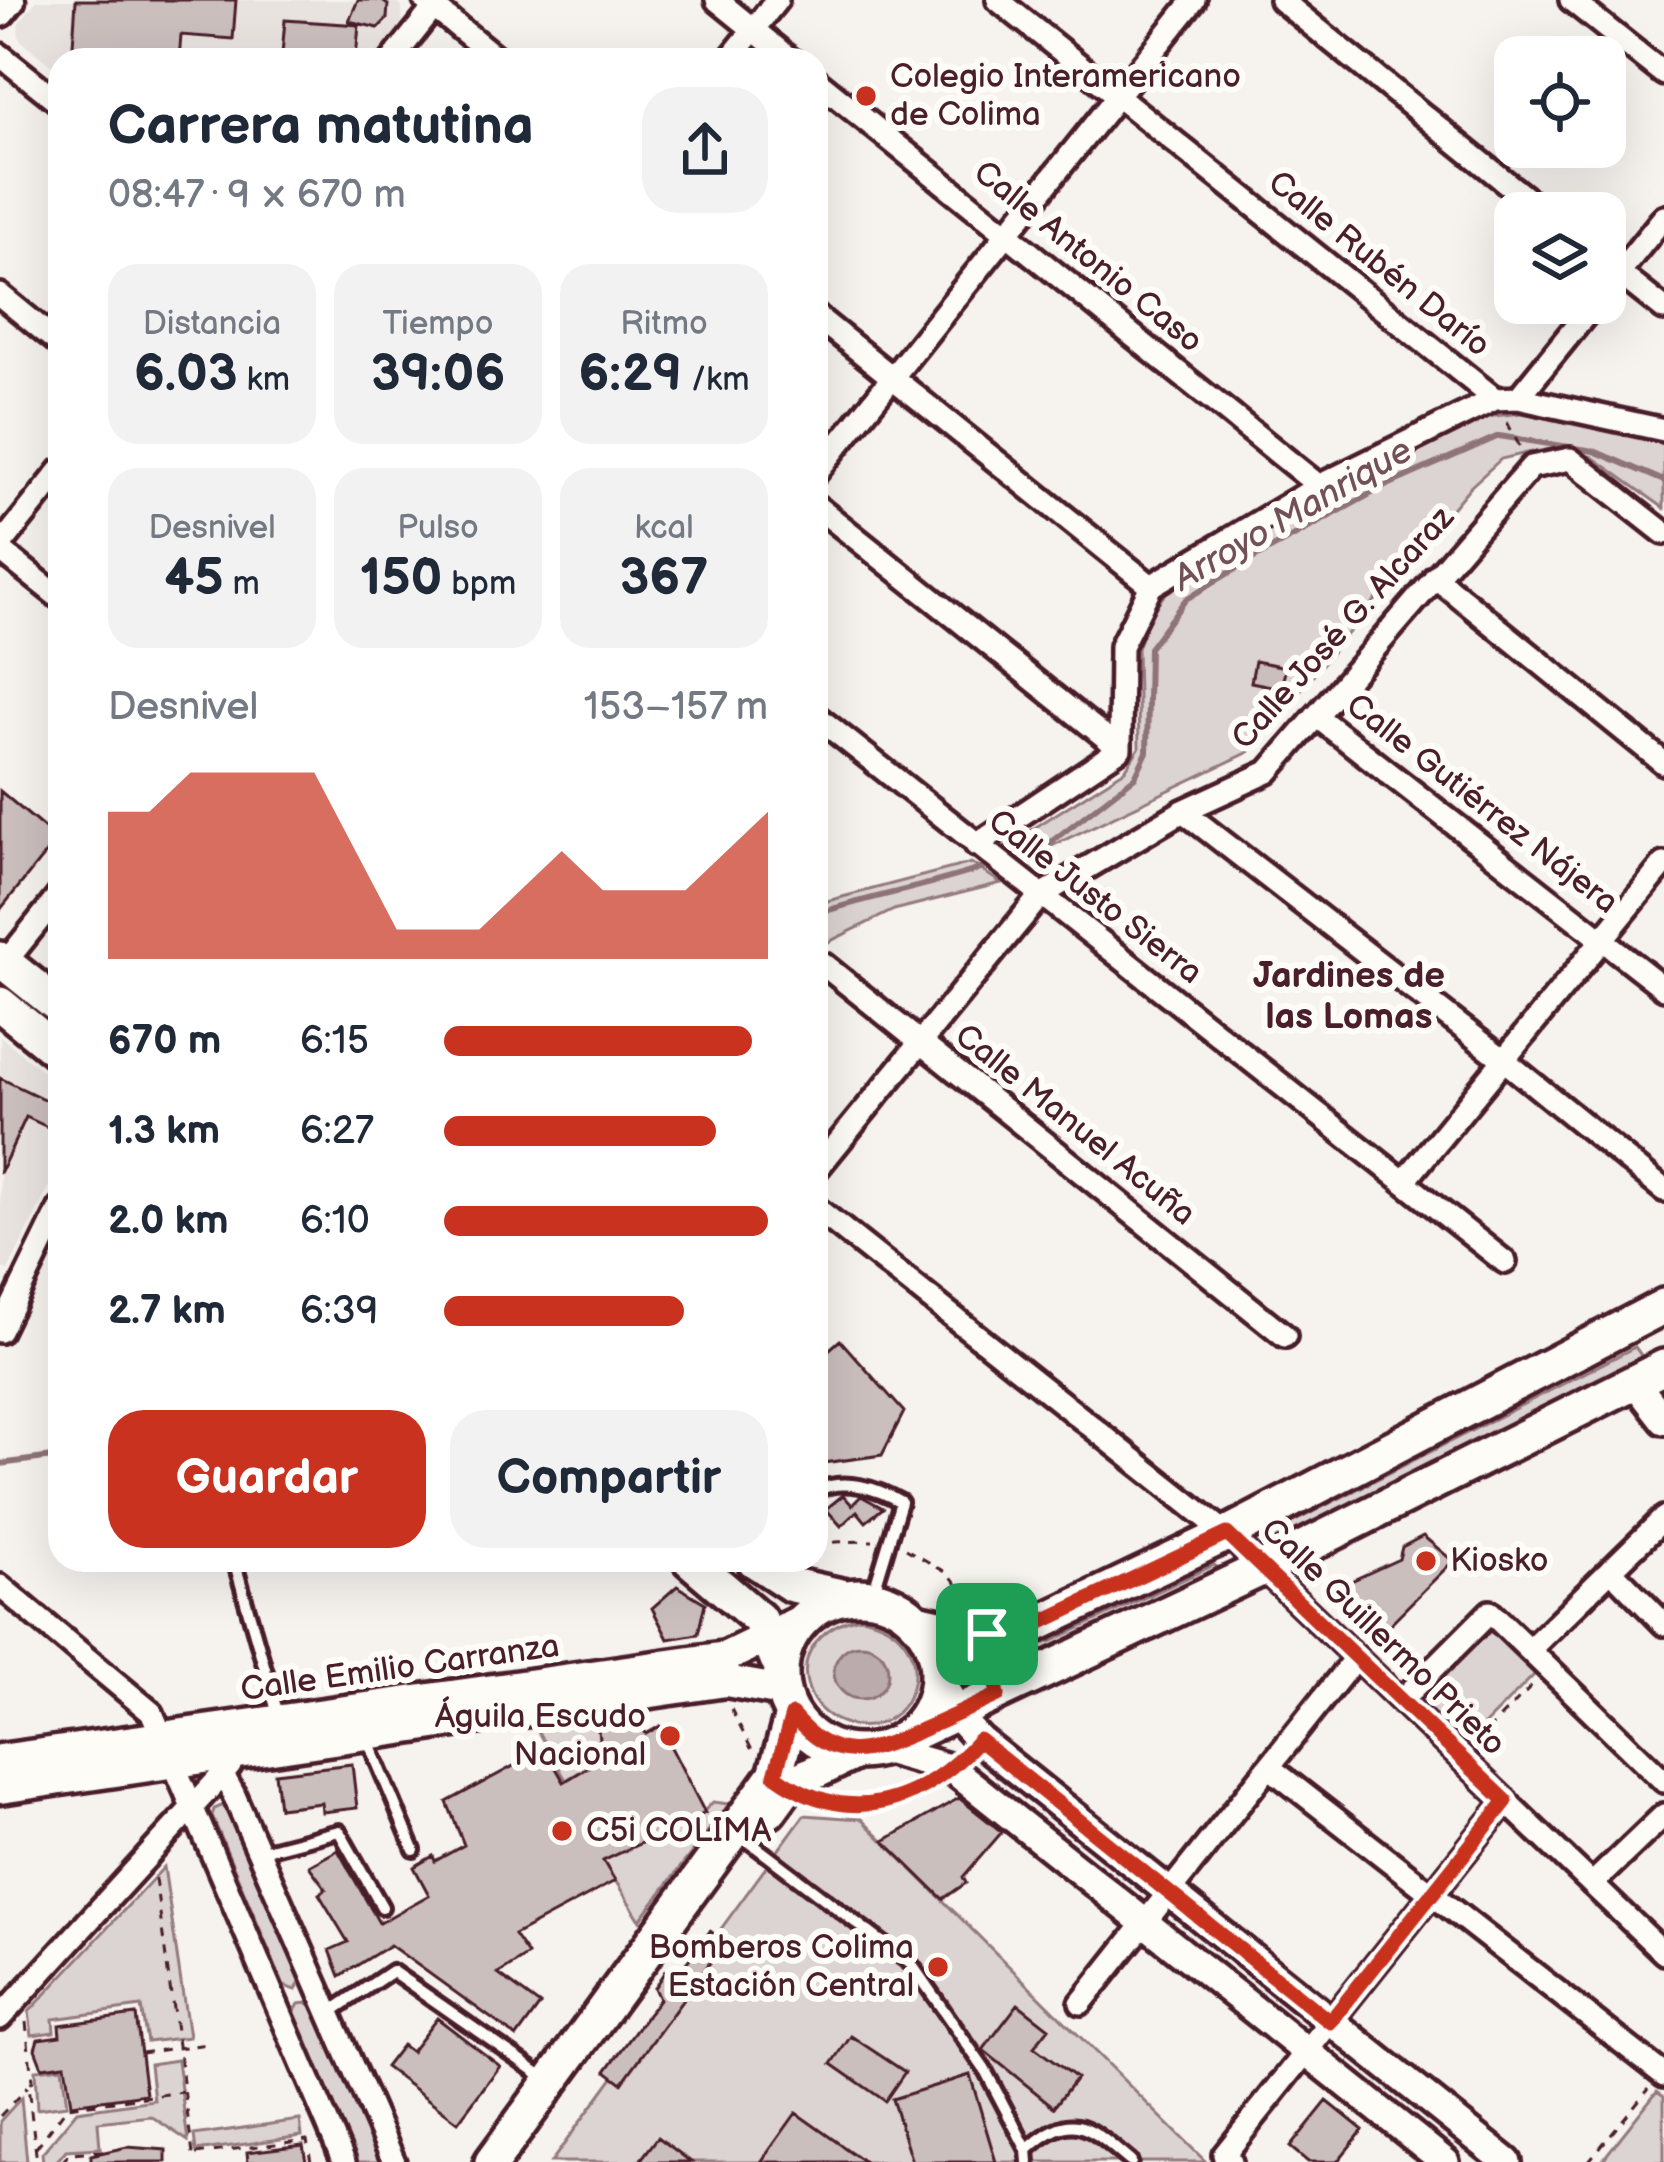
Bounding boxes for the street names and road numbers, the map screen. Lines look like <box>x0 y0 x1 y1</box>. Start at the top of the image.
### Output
street label: Calle Antonio Caso <box>965 152 1211 362</box>
street label: Calle Rubén Darío <box>1260 162 1498 366</box>
street label: Calle José G. Alcaraz <box>1223 497 1463 758</box>
street label: Calle Gutiérrez Nájera <box>1338 685 1626 923</box>
street label: Calle Justo Sierra <box>980 801 1210 993</box>
street label: Calle Manuel Acuña <box>947 1016 1203 1234</box>
street label: Calle Guillermo Prieto <box>1252 1510 1514 1764</box>
street label: Calle Emilio Carranza <box>238 1626 562 1710</box>

